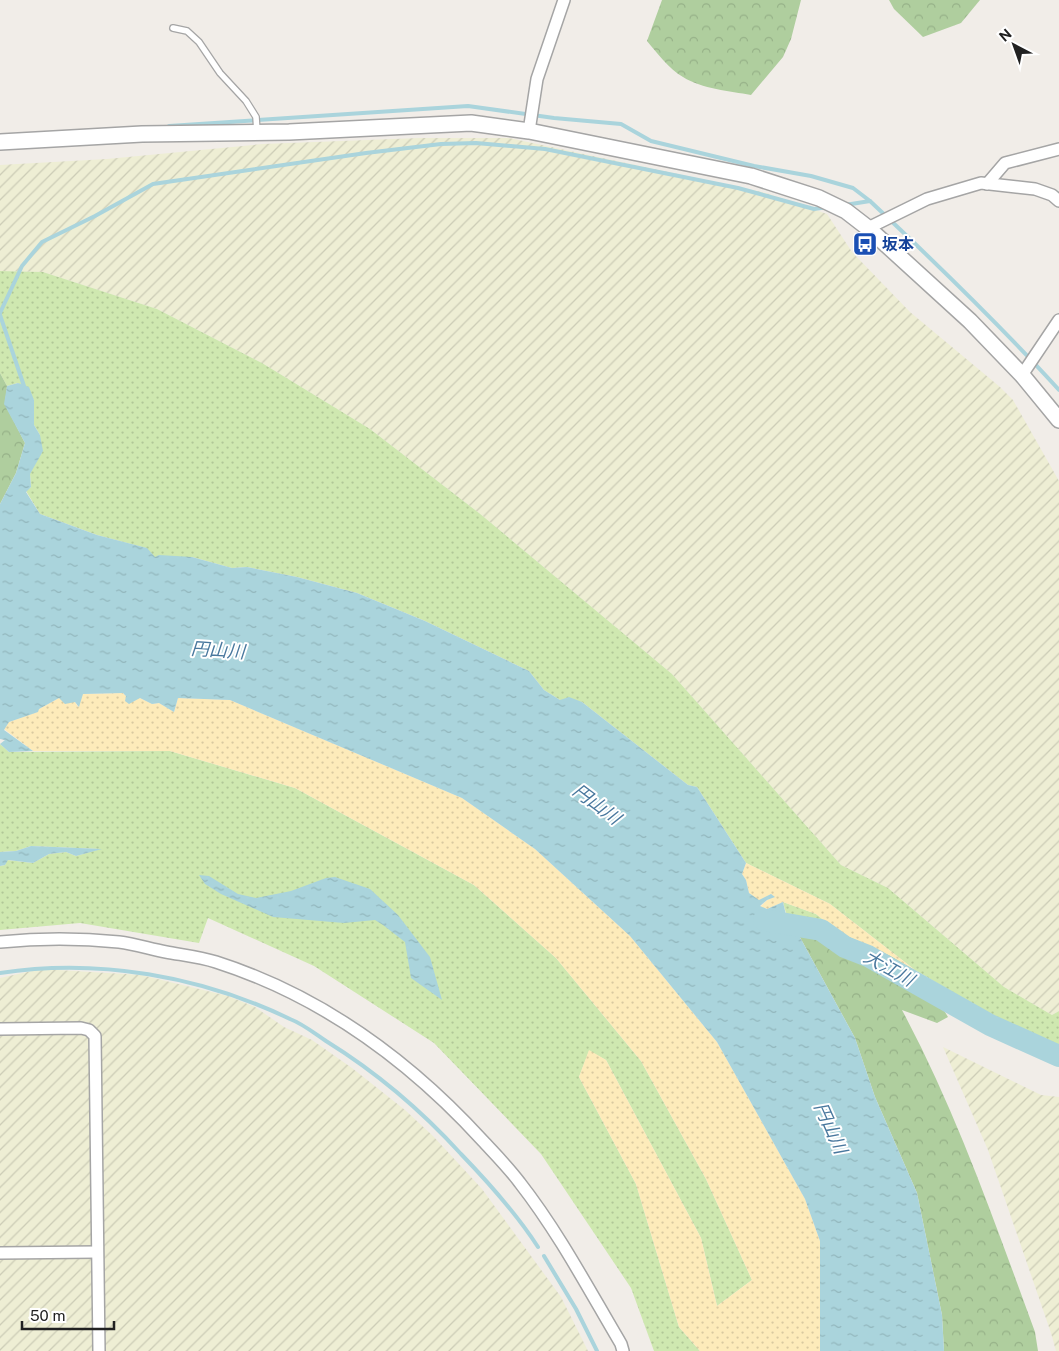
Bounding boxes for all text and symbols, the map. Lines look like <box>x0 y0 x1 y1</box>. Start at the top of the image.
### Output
north arrow <box>989 20 1039 70</box>
text: N <box>996 26 1015 45</box>
bus stop icon: 坂本 <box>852 231 878 257</box>
place label: 坂本 <box>882 235 914 254</box>
water label: 円山川 <box>190 638 248 662</box>
water label: 円山川 <box>569 779 626 830</box>
water label: 大江川 <box>860 946 919 991</box>
water label: 円山川 <box>810 1099 852 1159</box>
scale bar <box>22 1298 115 1330</box>
text: 50 m <box>30 1307 65 1324</box>

